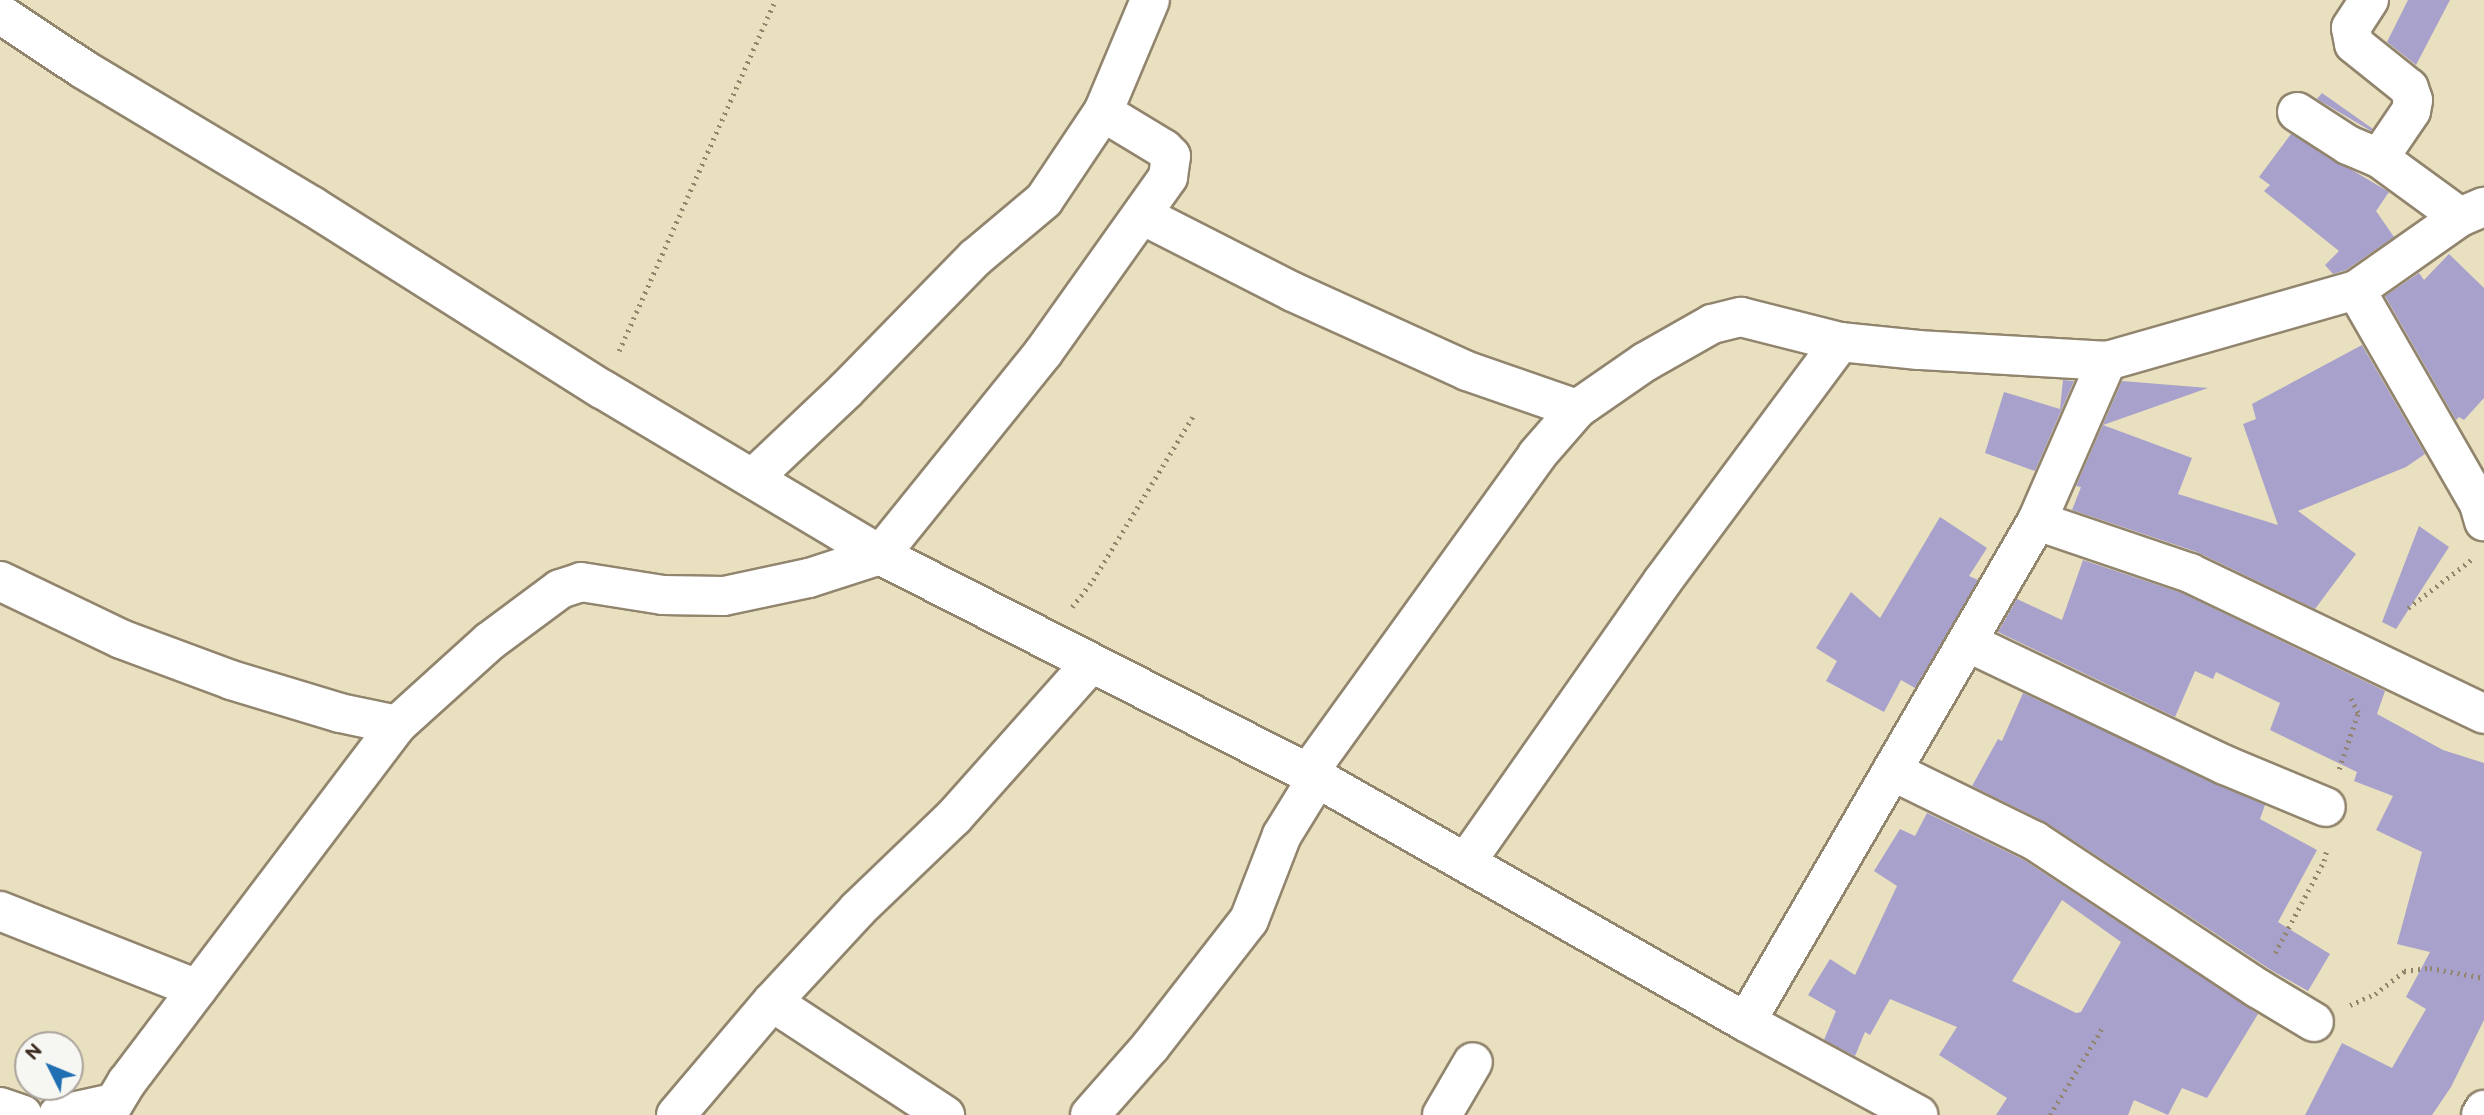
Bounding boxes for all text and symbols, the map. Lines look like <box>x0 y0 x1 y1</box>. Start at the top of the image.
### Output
north arrow <box>14 1031 84 1101</box>
text: N <box>21 1040 48 1066</box>

